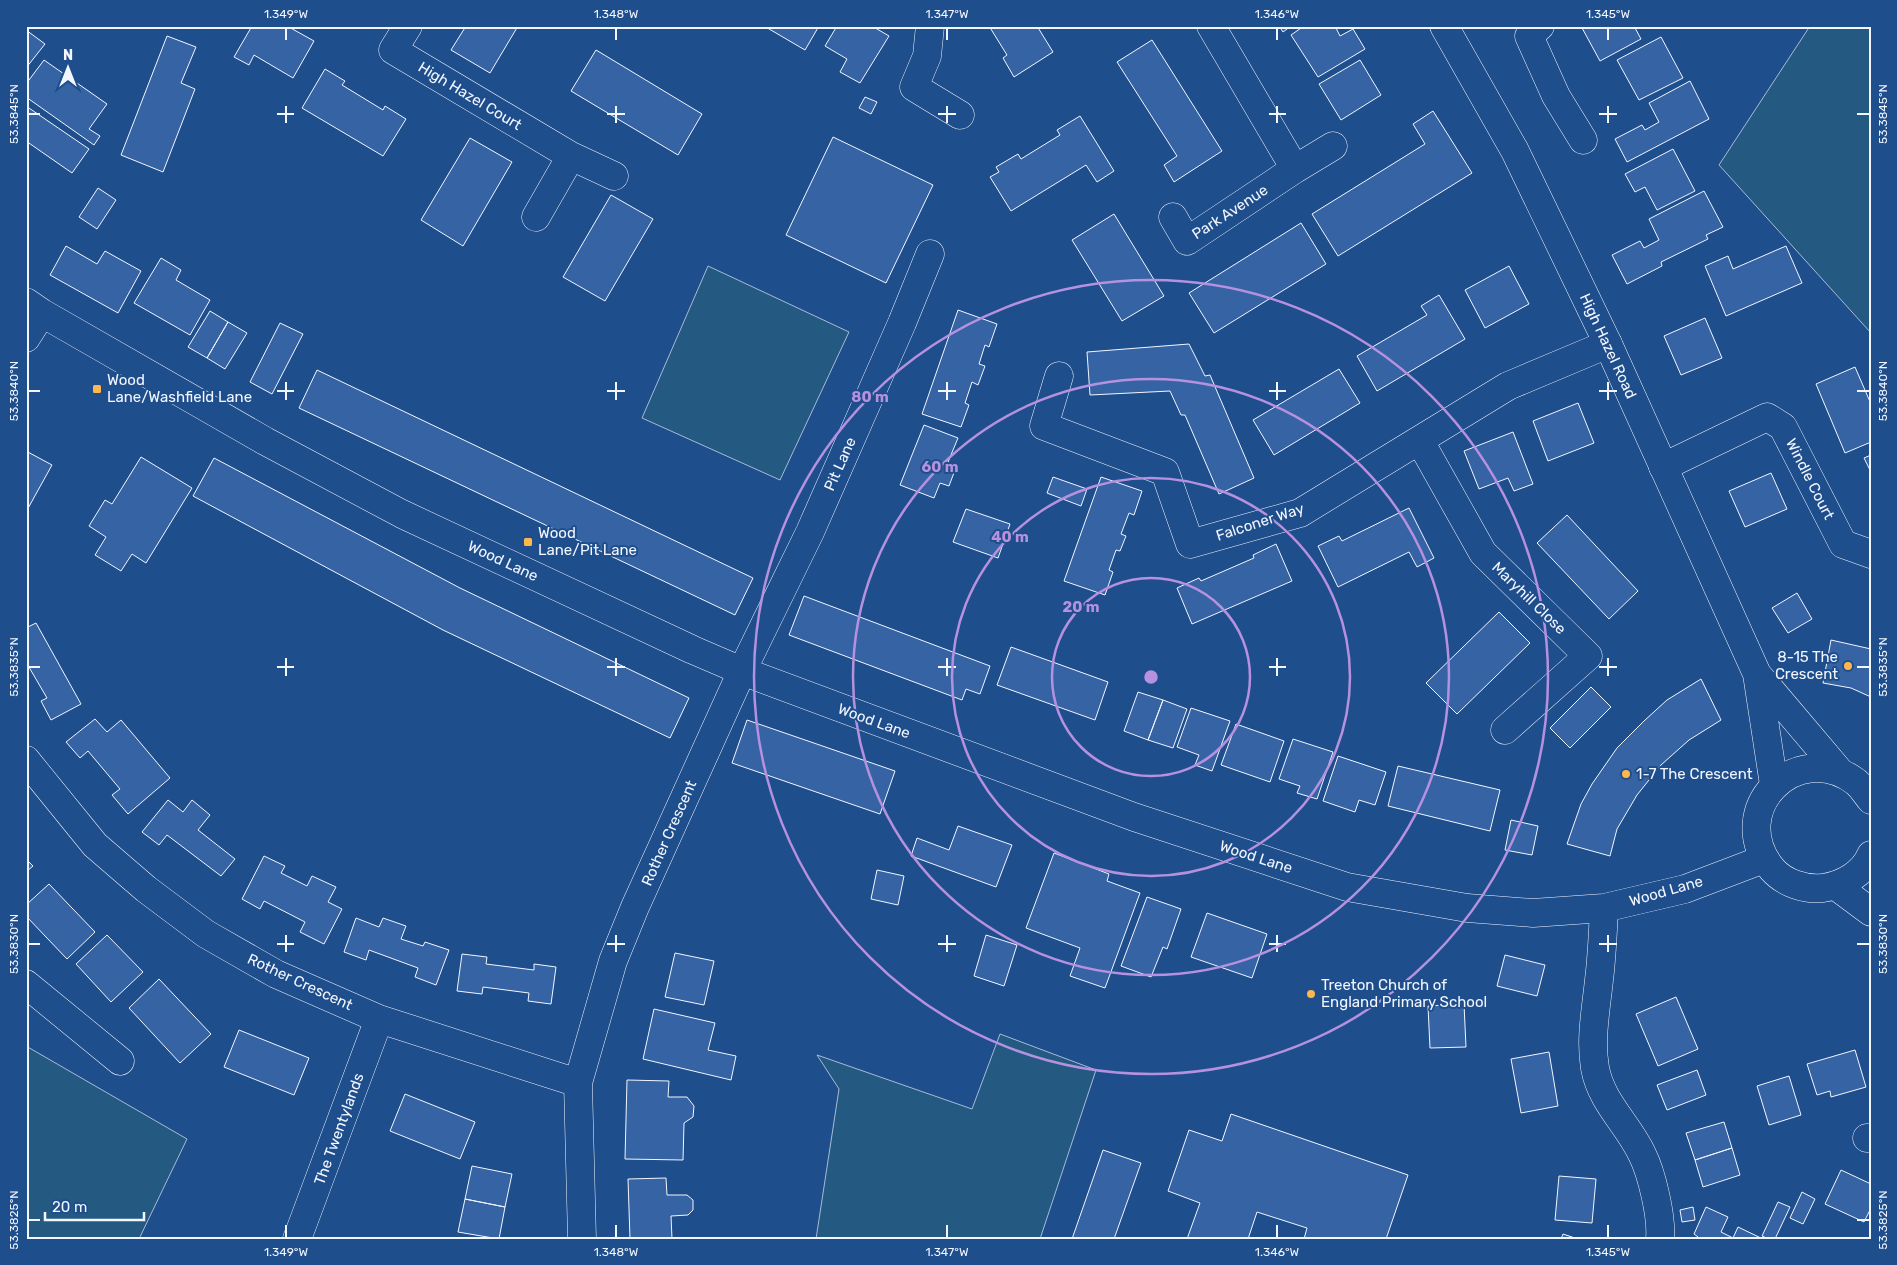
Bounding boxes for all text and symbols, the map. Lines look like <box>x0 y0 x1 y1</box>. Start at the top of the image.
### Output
text: 1.349°W <box>264 7 308 21</box>
text: 1.348°W <box>594 7 639 21</box>
text: 1.347°W <box>925 7 969 21</box>
text: 1.346°W <box>1255 7 1300 21</box>
text: 1.345°W <box>1586 7 1630 21</box>
north arrow <box>42 42 92 92</box>
text: N <box>63 47 73 64</box>
street label: High Hazel Court <box>415 58 525 134</box>
text: 53.3845°N <box>7 84 21 144</box>
text: 53.3845°N <box>1876 84 1890 144</box>
street label: Park Avenue <box>1189 181 1271 243</box>
street label: High Hazel Road <box>1576 291 1640 401</box>
text: 53.3840°N <box>7 361 21 421</box>
text: 53.3840°N <box>1876 361 1890 421</box>
place label: Wood Lane/Washfield Lane <box>107 371 252 406</box>
marker: Wood Lane/Washfield Lane <box>91 383 103 395</box>
text: 80 m <box>851 388 889 406</box>
street label: Pit Lane <box>820 434 860 494</box>
street label: Windle Court <box>1782 435 1838 523</box>
text: 60 m <box>922 458 958 476</box>
street label: Falconer Way <box>1214 499 1306 545</box>
place label: Wood Lane/Pit Lane <box>538 524 637 559</box>
text: 40 m <box>991 528 1029 546</box>
marker: Wood Lane/Pit Lane <box>522 536 534 548</box>
street label: Wood Lane <box>465 537 541 585</box>
street label: Maryhill Close <box>1488 558 1570 638</box>
text: 20 m <box>1063 598 1099 616</box>
text: 53.3835°N <box>7 637 21 697</box>
text: 53.3835°N <box>1876 637 1890 697</box>
place label: 8-15 The Crescent <box>1775 648 1838 683</box>
marker: 8-15 The Crescent <box>1842 660 1854 672</box>
centre of rings <box>1142 668 1160 686</box>
street label: Wood Lane <box>835 700 913 742</box>
place label: 1-7 The Crescent <box>1636 765 1753 783</box>
marker: 1-7 The Crescent <box>1620 768 1632 780</box>
street label: Rother Crescent <box>638 777 700 889</box>
street label: Wood Lane <box>1217 837 1295 877</box>
street label: Wood Lane <box>1627 872 1705 910</box>
text: 53.3830°N <box>7 914 21 974</box>
text: 53.3830°N <box>1876 914 1890 974</box>
street label: Rother Crescent <box>245 950 356 1014</box>
place label: Treeton Church of England Primary School <box>1321 976 1487 1011</box>
marker: Treeton Church of England Primary School <box>1305 988 1317 1000</box>
street label: The Twentylands <box>310 1070 368 1187</box>
text: 53.3825°N <box>7 1190 21 1250</box>
scale bar <box>45 1190 144 1222</box>
text: 53.3825°N <box>1876 1190 1890 1250</box>
text: 20 m <box>52 1198 87 1216</box>
text: 1.349°W <box>264 1245 308 1259</box>
text: 1.348°W <box>594 1245 639 1259</box>
text: 1.347°W <box>925 1245 969 1259</box>
text: 1.346°W <box>1255 1245 1300 1259</box>
text: 1.345°W <box>1586 1245 1630 1259</box>

